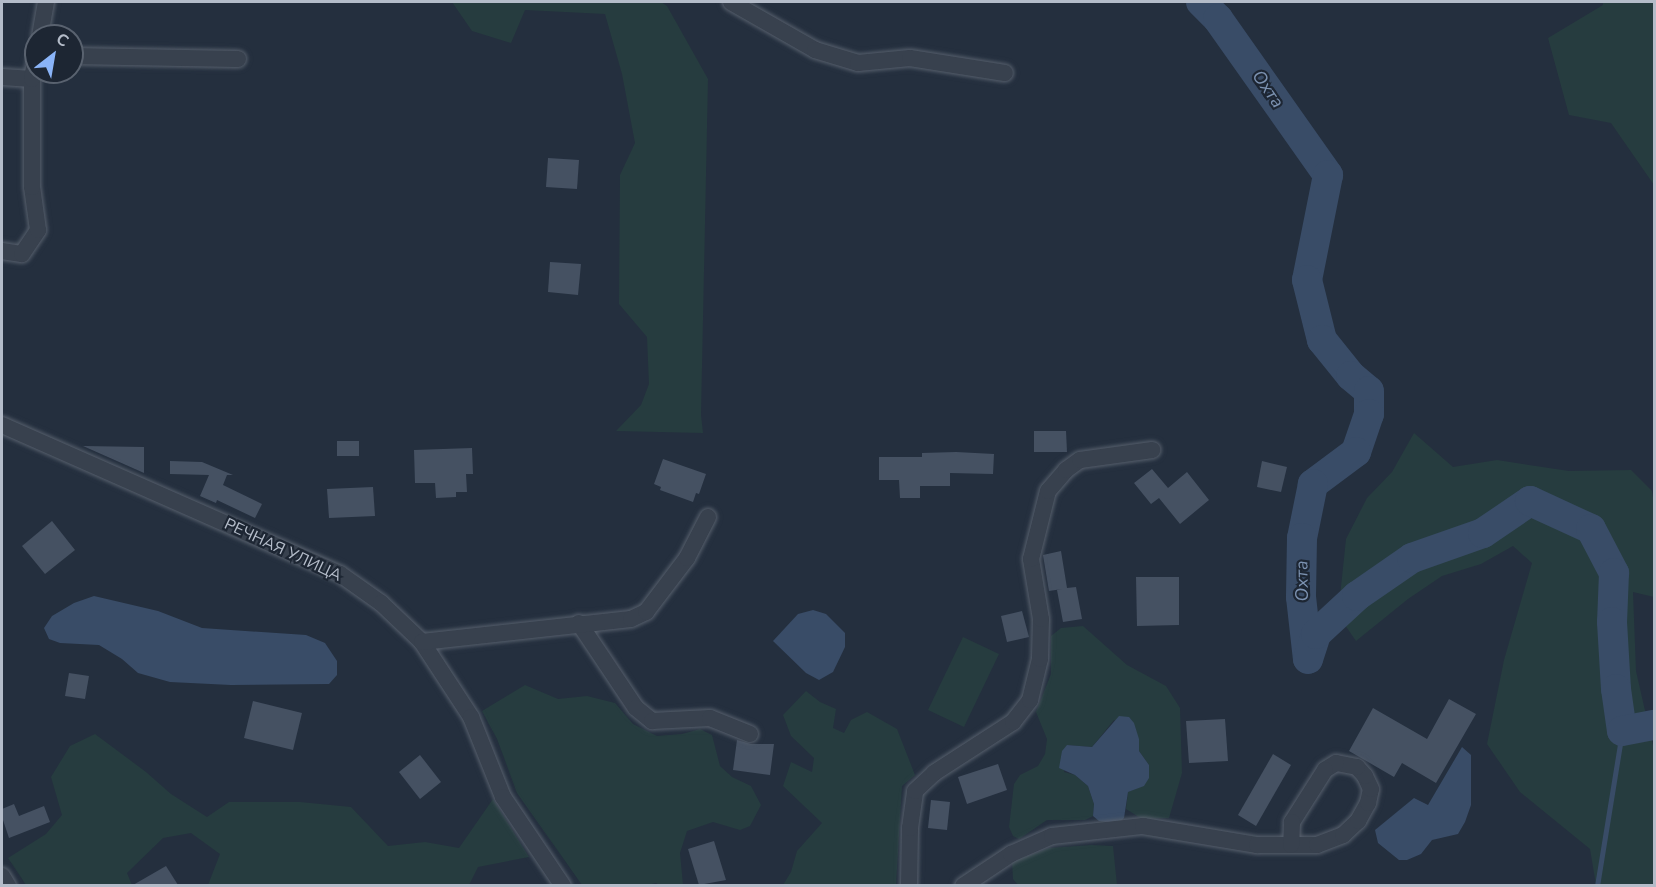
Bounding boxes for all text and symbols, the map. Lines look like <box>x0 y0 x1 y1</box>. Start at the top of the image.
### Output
north arrow <box>24 24 84 84</box>
text: С <box>52 28 73 53</box>
water label: Охта <box>1247 66 1289 112</box>
street label: РЕЧНАЯ УЛИЦА <box>221 514 345 586</box>
water label: Охта <box>1291 560 1313 602</box>

